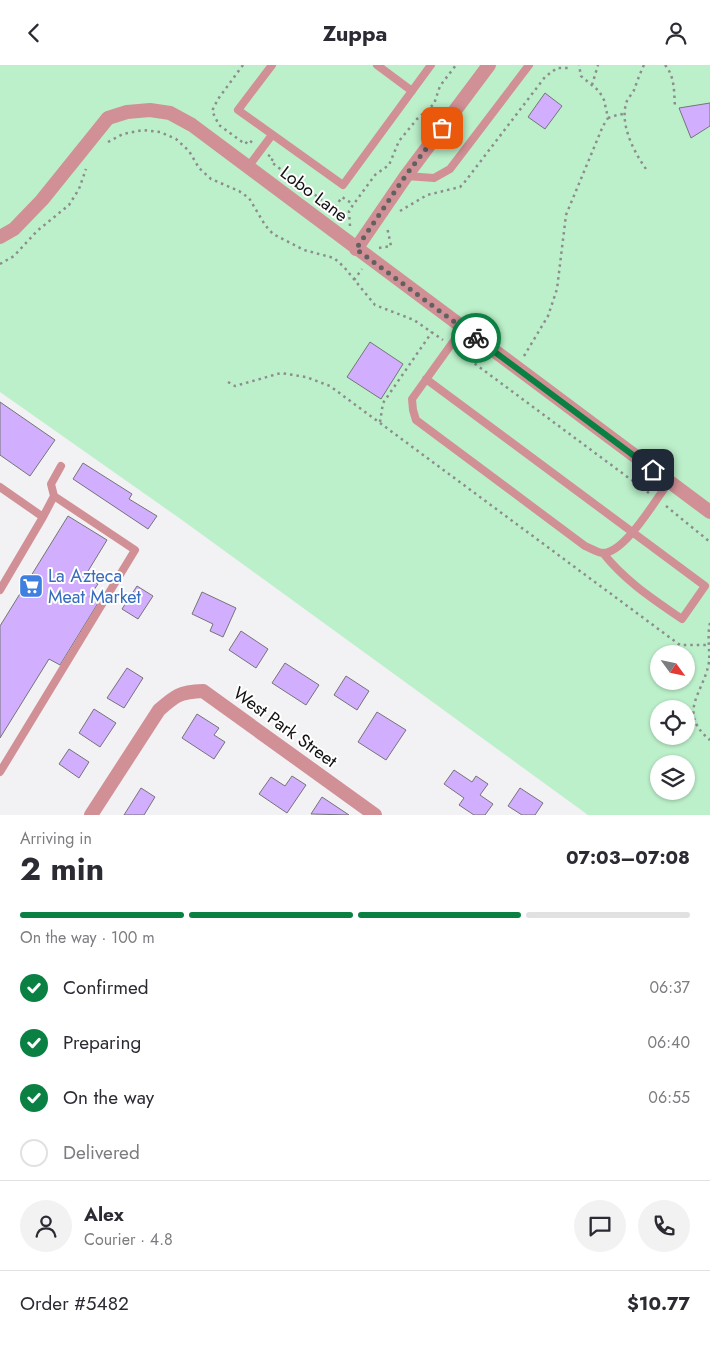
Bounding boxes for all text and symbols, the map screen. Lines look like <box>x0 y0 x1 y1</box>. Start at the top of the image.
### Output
text: Zuppa <box>323 17 387 49</box>
icon: back <box>20 19 48 47</box>
icon: person <box>662 19 690 47</box>
pin <box>421 107 463 149</box>
icon: bag <box>428 114 456 142</box>
street label: Lobo Lane <box>275 160 353 228</box>
courier <box>451 313 501 363</box>
icon: bike <box>462 324 490 352</box>
pin <box>632 449 674 491</box>
icon: home <box>639 456 667 484</box>
place label: La Azteca Meat Market <box>48 563 142 610</box>
supermarket icon: La Azteca Meat Market <box>18 573 44 599</box>
north arrow <box>650 645 695 690</box>
map controls <box>650 645 695 800</box>
street label: West Park Street <box>228 680 343 774</box>
button: locate <box>650 700 695 745</box>
button: layers <box>650 755 695 800</box>
text: Arriving in <box>20 827 92 850</box>
text: 07:03–07:08 <box>566 844 690 871</box>
text: 2 min <box>20 846 104 892</box>
text: On the way · 100 m <box>20 926 155 949</box>
icon: check <box>20 974 48 1002</box>
text: Confirmed <box>63 974 149 1001</box>
text: 06:37 <box>649 976 690 999</box>
icon: check <box>20 1029 48 1057</box>
text: Preparing <box>63 1029 141 1056</box>
text: 06:40 <box>647 1031 690 1054</box>
icon: check <box>20 1084 48 1112</box>
text: On the way <box>63 1084 154 1111</box>
text: 06:55 <box>648 1086 690 1109</box>
text: Delivered <box>63 1139 140 1166</box>
button: person <box>20 1200 72 1252</box>
button: chat <box>574 1200 626 1252</box>
button: phone <box>638 1200 690 1252</box>
text: Alex <box>84 1201 124 1228</box>
text: Courier · 4.8 <box>84 1228 173 1251</box>
text: Order #5482 <box>20 1290 129 1317</box>
text: $10.77 <box>627 1290 690 1317</box>

